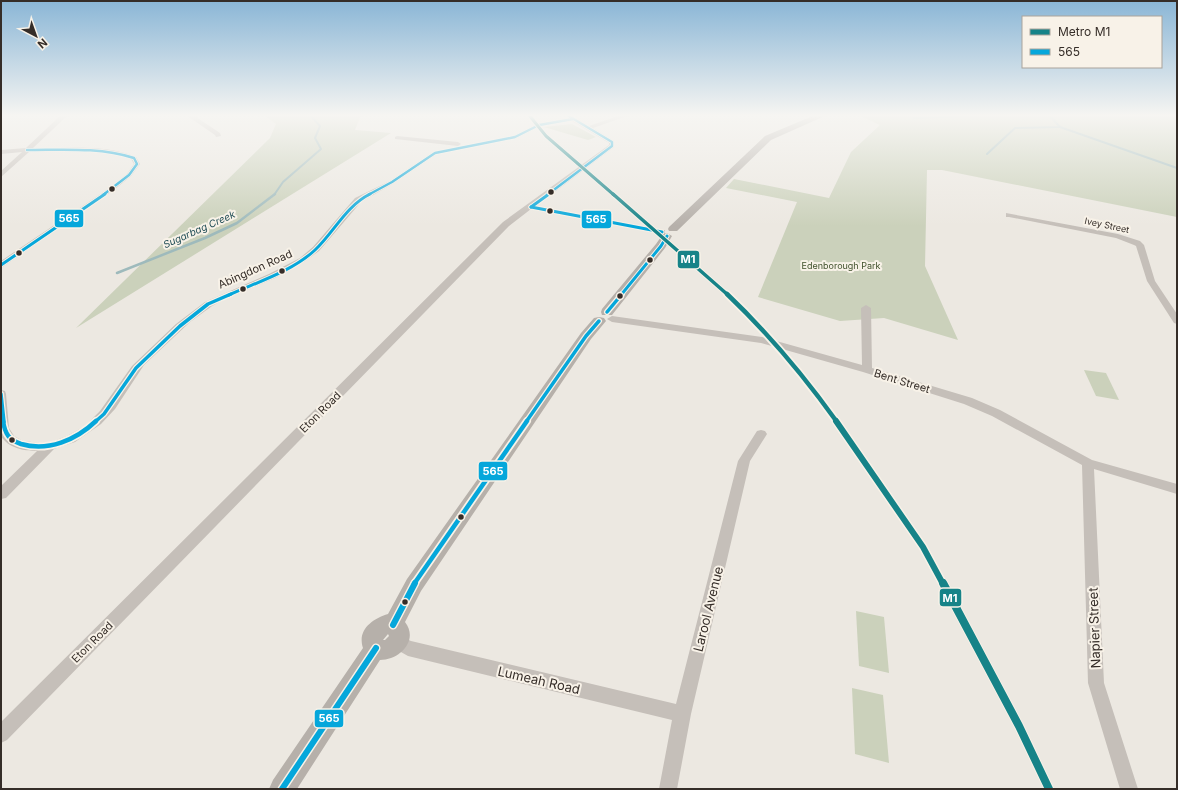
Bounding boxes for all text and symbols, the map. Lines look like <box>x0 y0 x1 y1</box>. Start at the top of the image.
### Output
north arrow <box>16 16 56 56</box>
legend <box>1022 16 1162 68</box>
text: Metro M1 <box>1058 24 1110 39</box>
text: N <box>35 36 50 52</box>
text: 565 <box>1058 44 1080 59</box>
unlabelled marker <box>107 184 117 194</box>
unlabelled marker <box>546 187 556 197</box>
unlabelled marker <box>545 206 555 216</box>
water label: Sugarbag Creek <box>161 208 237 250</box>
line badge: 565 <box>54 209 84 228</box>
line badge: 565 <box>581 210 612 229</box>
text: 565 <box>58 211 80 225</box>
text: 565 <box>585 212 607 226</box>
street label: Ivey Street <box>1084 215 1130 235</box>
street label: Abingdon Road <box>216 246 294 292</box>
unlabelled marker <box>14 248 24 258</box>
line badge: M1 <box>677 250 700 269</box>
text: M1 <box>681 252 696 266</box>
unlabelled marker <box>645 255 655 265</box>
park label: Edenborough Park <box>802 260 881 271</box>
unlabelled marker <box>277 266 287 276</box>
unlabelled marker <box>238 284 248 294</box>
unlabelled marker <box>615 291 625 301</box>
street label: Bent Street <box>872 366 932 396</box>
street label: Eton Road <box>296 388 344 436</box>
unlabelled marker <box>7 435 17 445</box>
line badge: 565 <box>478 461 508 481</box>
text: 565 <box>482 464 504 478</box>
unlabelled marker <box>456 512 466 522</box>
street label: Larool Avenue <box>690 565 726 653</box>
street label: Napier Street <box>1085 587 1103 669</box>
line badge: M1 <box>939 588 962 607</box>
text: M1 <box>943 591 958 605</box>
unlabelled marker <box>400 597 410 607</box>
street label: Eton Road <box>68 618 116 666</box>
street label: Lumeah Road <box>496 663 582 697</box>
line badge: 565 <box>314 709 344 728</box>
text: 565 <box>318 711 340 725</box>

